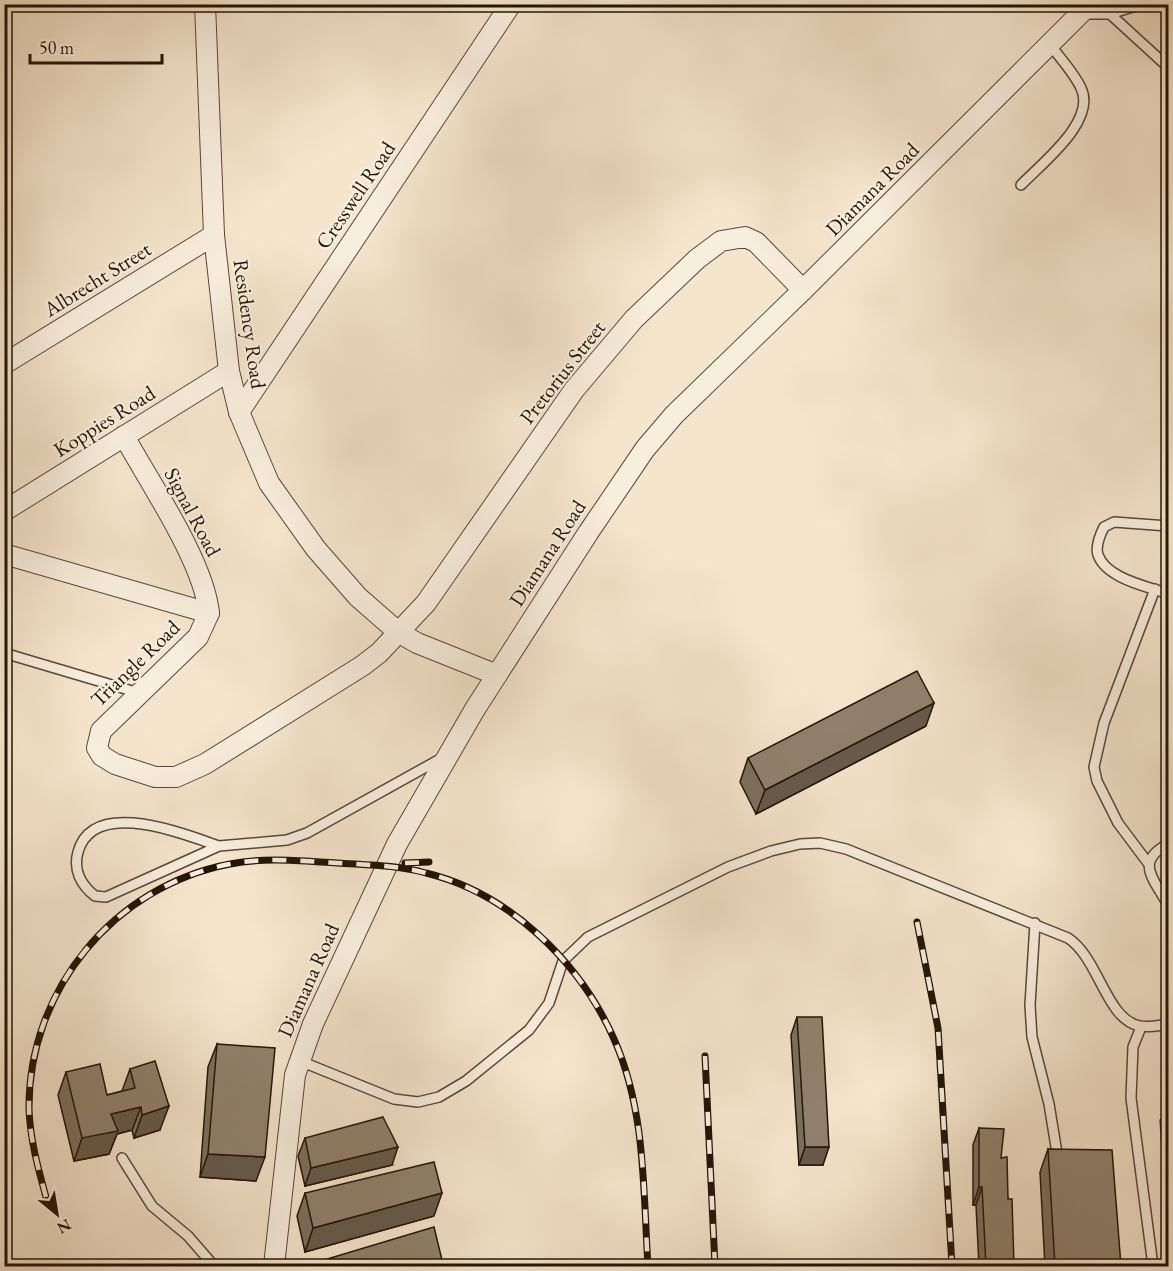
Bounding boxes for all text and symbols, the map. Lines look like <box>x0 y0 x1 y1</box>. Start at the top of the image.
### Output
scale bar <box>30 27 162 65</box>
text: 50 m <box>39 36 74 59</box>
street label: Cresswell Road <box>309 136 401 254</box>
street label: Diamana Road <box>819 136 925 242</box>
street label: Albrecht Street <box>37 235 156 323</box>
street label: Residency Road <box>228 258 272 391</box>
street label: Pretorius Street <box>513 314 611 429</box>
street label: Koppies Road <box>48 379 160 463</box>
street label: Signal Road <box>158 463 228 561</box>
street label: Diamana Road <box>503 494 592 611</box>
street label: Triangle Road <box>85 613 186 712</box>
street label: Diamana Road <box>271 919 345 1041</box>
north arrow <box>27 1184 87 1244</box>
text: N <box>53 1214 75 1239</box>

